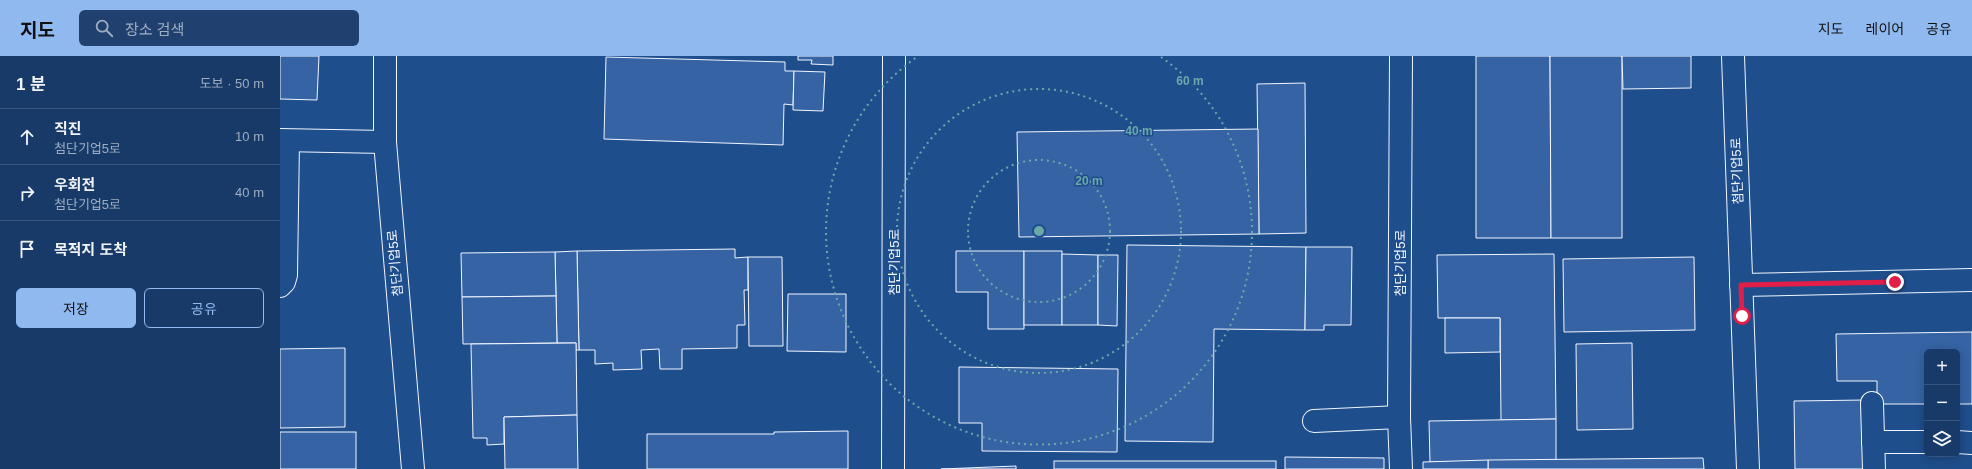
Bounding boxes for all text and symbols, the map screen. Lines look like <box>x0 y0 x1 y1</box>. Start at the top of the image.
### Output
search box <box>79 10 359 46</box>
icon: search <box>93 17 115 39</box>
text: 지도 <box>20 20 55 41</box>
text: 장소 검색 <box>125 21 184 38</box>
text: 지도 <box>1818 21 1844 37</box>
text: 레이어 <box>1866 21 1904 37</box>
text: 공유 <box>1926 21 1952 37</box>
text: 60 m <box>1176 74 1204 88</box>
text: 1 분 <box>16 75 46 94</box>
text: 도보 · 50 m <box>200 76 264 91</box>
text: 직진 <box>54 120 82 137</box>
text: 40 m <box>1125 124 1153 138</box>
icon: ahead <box>16 126 38 148</box>
text: 10 m <box>235 129 264 144</box>
street label: 첨단기업5로 <box>1728 137 1746 205</box>
text: 첨단기업5로 <box>54 141 121 156</box>
text: 20 m <box>1075 174 1103 188</box>
text: 우회전 <box>54 176 95 193</box>
icon: right <box>16 182 38 204</box>
text: 40 m <box>235 185 264 200</box>
text: 첨단기업5로 <box>54 197 121 212</box>
centre of rings <box>1032 224 1046 238</box>
street label: 첨단기업5로 <box>887 228 902 296</box>
street label: 첨단기업5로 <box>385 229 405 297</box>
street label: 첨단기업5로 <box>1393 229 1408 297</box>
icon: arrive <box>16 238 38 260</box>
text: 목적지 도착 <box>54 241 127 258</box>
route end <box>1886 273 1904 291</box>
button: 저장 <box>16 288 136 328</box>
button: 공유 <box>144 288 264 328</box>
route start <box>1733 307 1751 325</box>
map controls <box>1924 349 1960 457</box>
button: + <box>1924 349 1960 385</box>
button: − <box>1924 385 1960 421</box>
button: layers <box>1924 421 1960 457</box>

